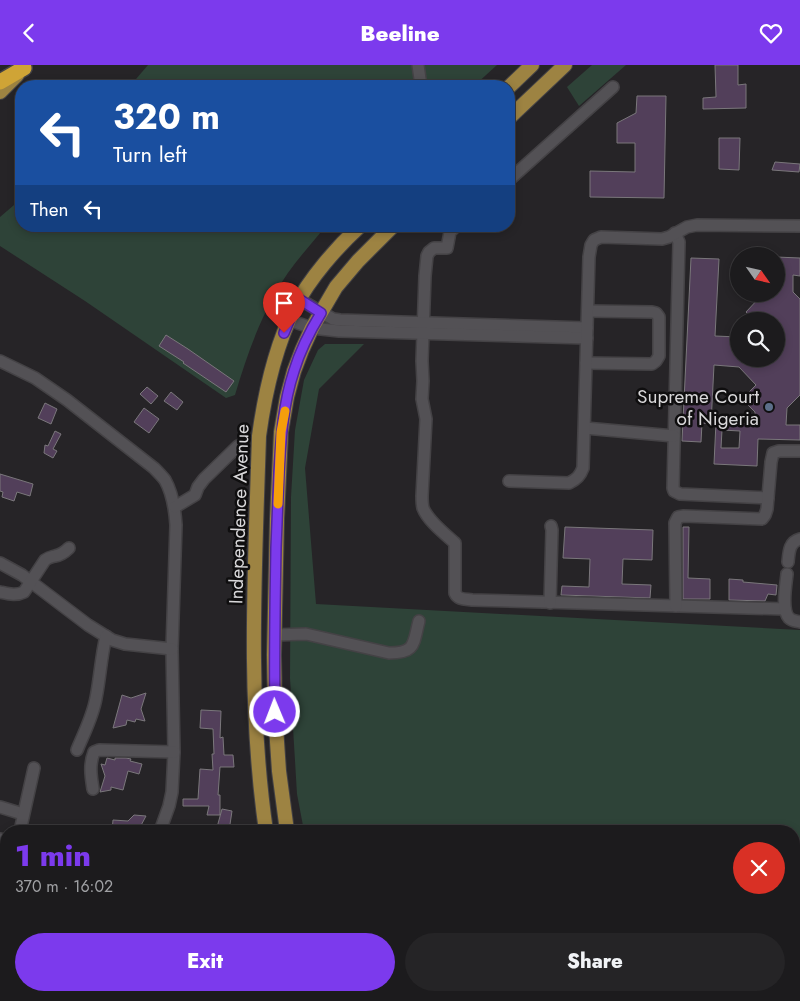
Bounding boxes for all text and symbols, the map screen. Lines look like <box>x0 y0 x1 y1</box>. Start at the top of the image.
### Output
text: Beeline <box>360 17 440 49</box>
icon: back <box>15 19 43 47</box>
icon: heart <box>757 19 785 47</box>
text: 320 m <box>113 92 220 142</box>
icon: left <box>30 100 95 165</box>
text: Turn left <box>113 138 187 170</box>
icon: left <box>79 195 107 223</box>
text: Then <box>30 196 69 223</box>
north arrow <box>730 247 785 303</box>
map controls <box>730 247 785 367</box>
pin <box>263 282 305 333</box>
icon: arrive <box>270 289 298 317</box>
button: search <box>730 312 785 367</box>
place label: Supreme Court of Nigeria <box>637 383 759 432</box>
marker: Supreme Court of Nigeria <box>763 401 775 413</box>
street label: Independence Avenue <box>222 423 256 605</box>
position arrow <box>248 685 300 737</box>
text: 1 min <box>15 834 91 877</box>
button: close <box>733 842 785 894</box>
text: 370 m · 16:02 <box>15 875 113 898</box>
button: Exit <box>15 933 395 991</box>
button: Share <box>405 933 785 991</box>

